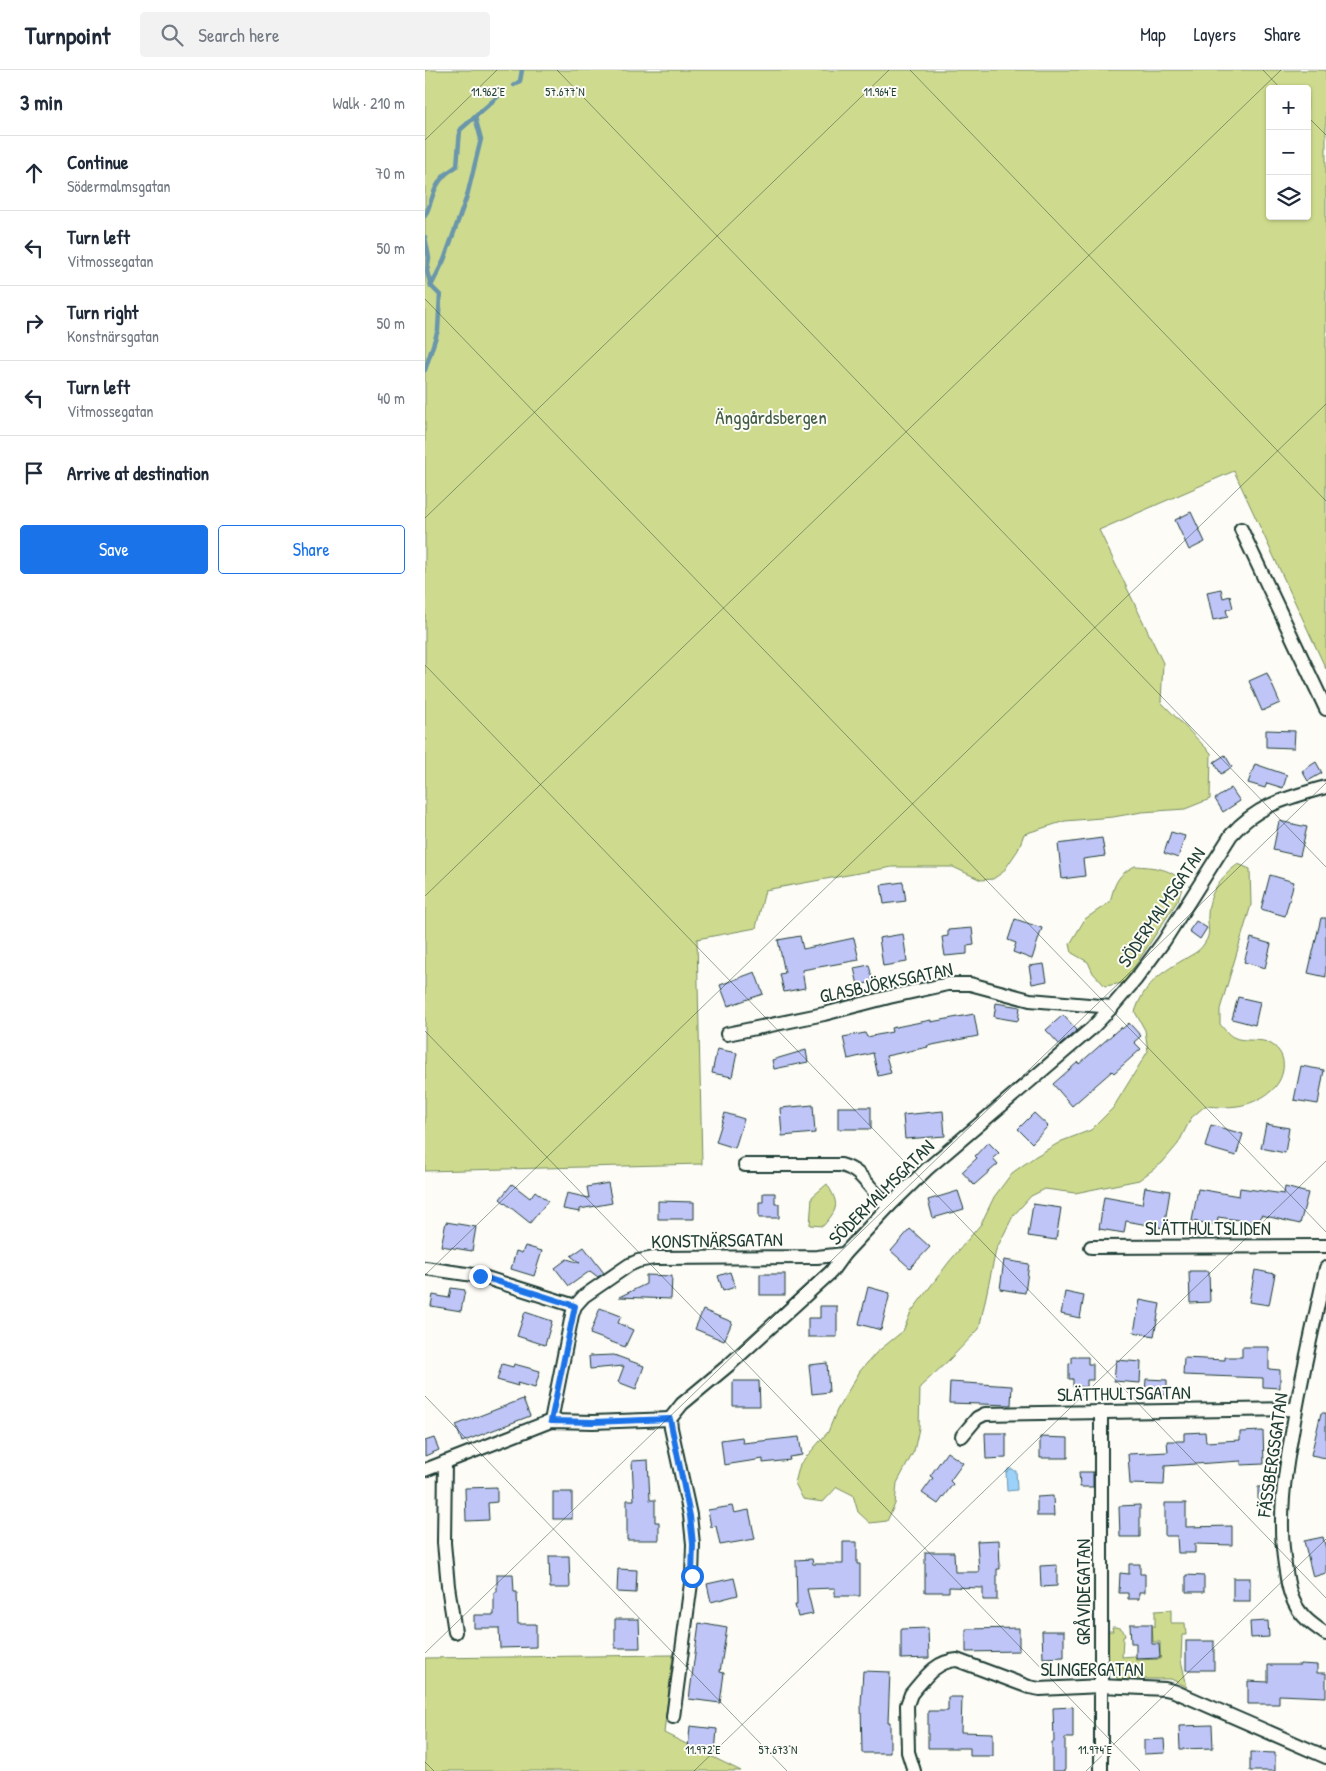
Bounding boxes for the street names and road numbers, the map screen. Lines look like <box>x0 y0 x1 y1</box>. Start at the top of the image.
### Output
street label: SÖDERMALMSGATAN <box>1111 842 1211 972</box>
street label: GLASBJÖRKSGATAN <box>817 955 955 1009</box>
street label: SÖDERMALMSGATAN <box>822 1133 940 1251</box>
street label: SLÄTTHULTSLIDEN <box>1145 1215 1271 1241</box>
street label: KONSTNÄRSGATAN <box>651 1226 783 1254</box>
street label: SLÄTTHULTSGATAN <box>1057 1379 1191 1407</box>
street label: FÄSSBERGSGATAN <box>1250 1391 1294 1520</box>
street label: GRÅVIDEGATAN <box>1070 1539 1096 1645</box>
street label: SLINGERGATAN <box>1040 1656 1144 1682</box>

